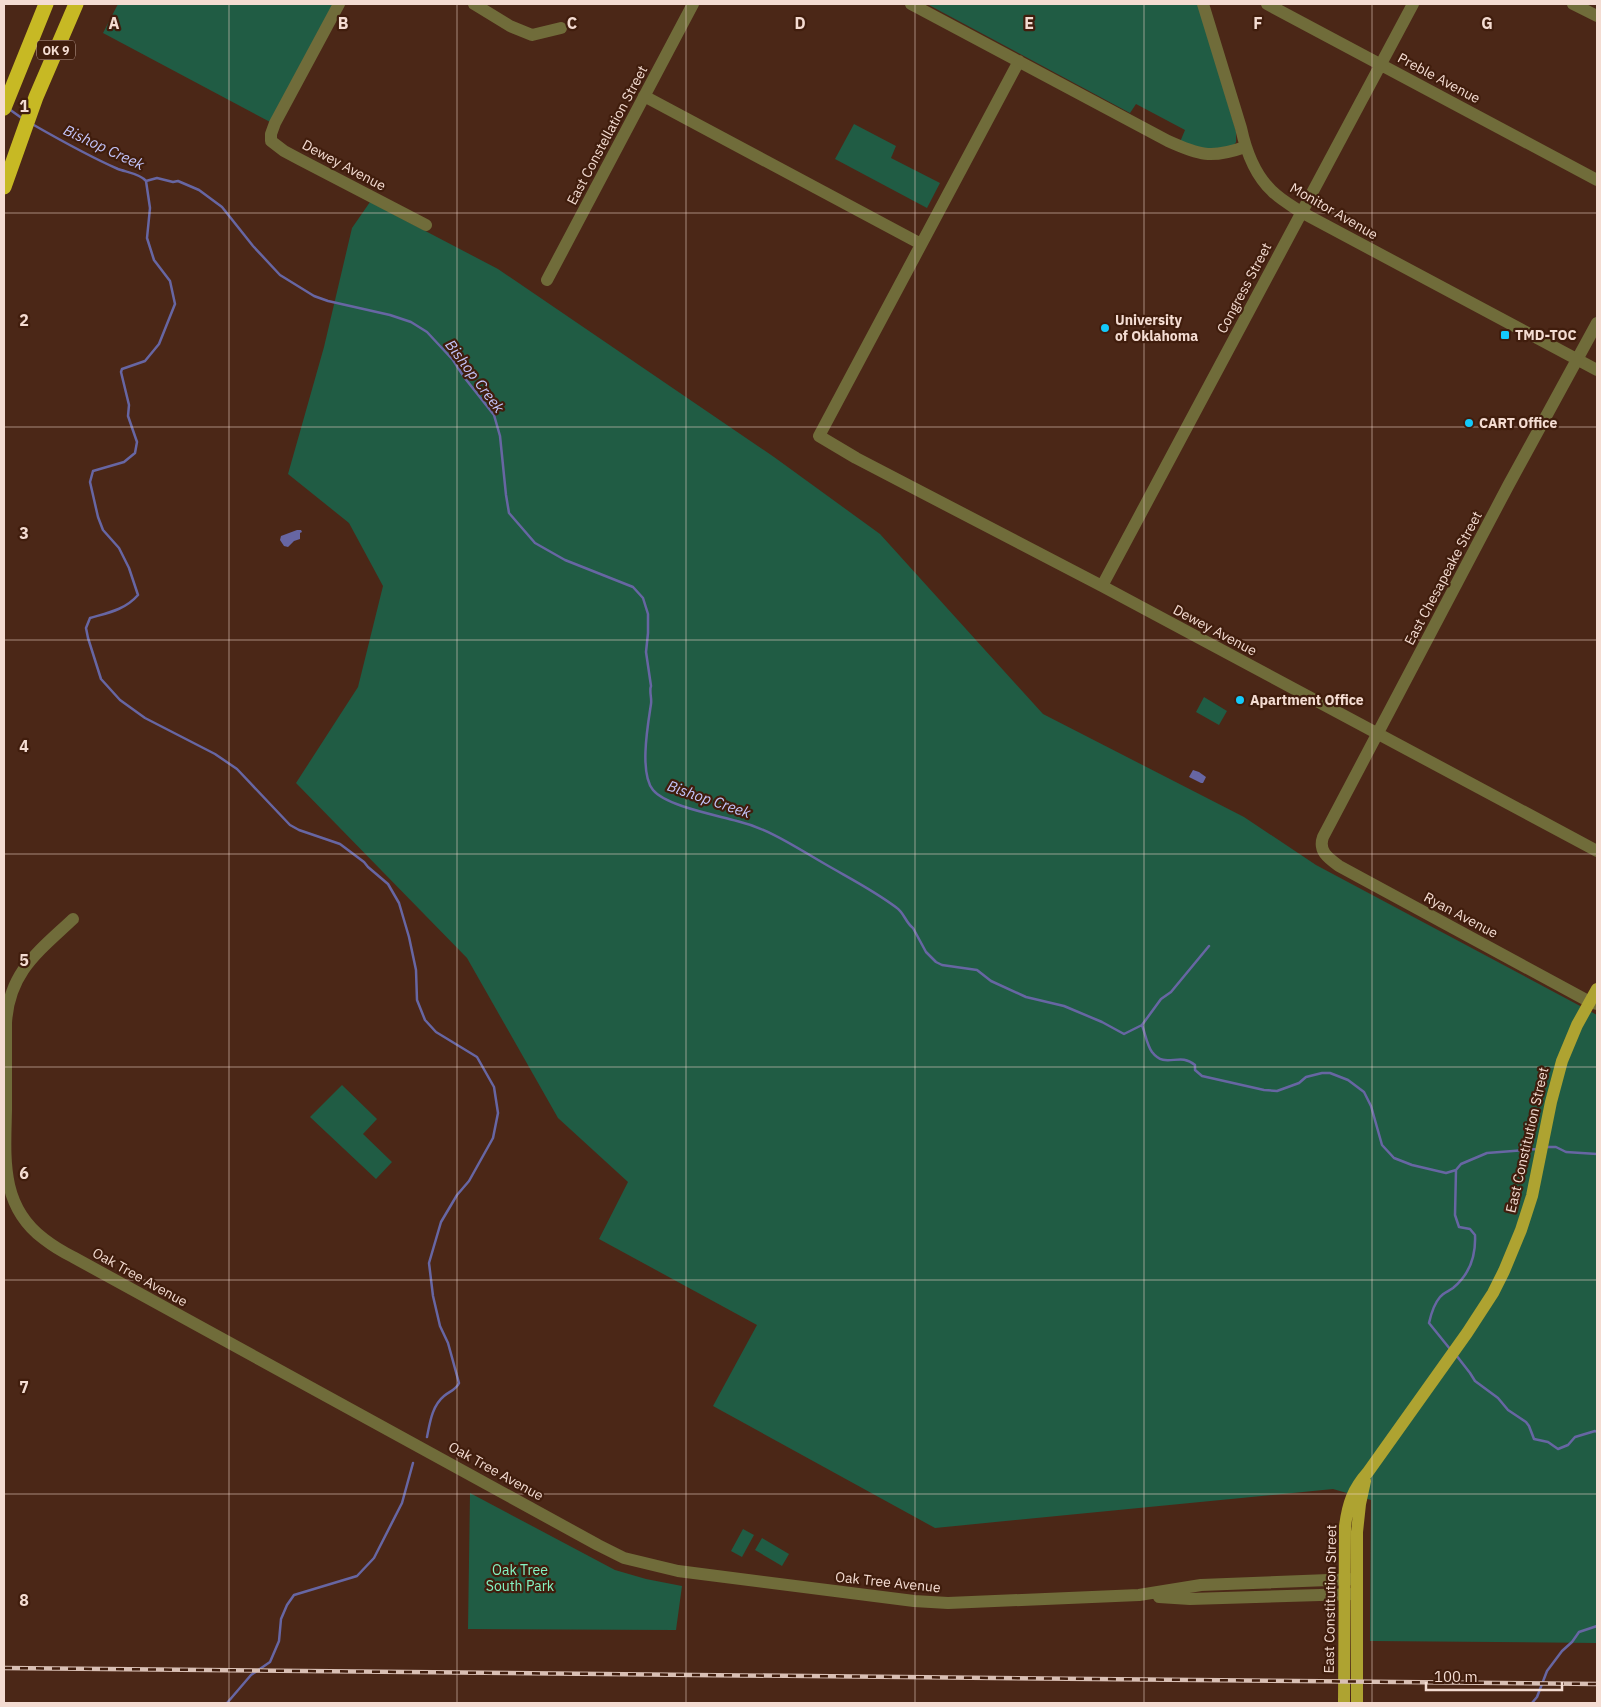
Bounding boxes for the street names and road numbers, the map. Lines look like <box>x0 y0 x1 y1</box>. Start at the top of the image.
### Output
road number: OK 9 <box>37 40 75 60</box>
street label: Preble Avenue <box>1395 49 1484 107</box>
street label: East Constellation Street <box>563 62 651 208</box>
street label: Dewey Avenue <box>299 135 389 195</box>
street label: Monitor Avenue <box>1287 179 1381 244</box>
street label: Congress Street <box>1213 240 1275 336</box>
street label: East Chesapeake Street <box>1400 508 1486 648</box>
street label: Dewey Avenue <box>1170 600 1260 660</box>
street label: Ryan Avenue <box>1421 888 1501 942</box>
street label: East Constitution Street <box>1501 1065 1553 1215</box>
street label: Oak Tree Avenue <box>89 1243 191 1311</box>
street label: Oak Tree Avenue <box>445 1437 547 1505</box>
street label: East Constitution Street <box>1320 1524 1340 1674</box>
street label: Oak Tree Avenue <box>834 1568 942 1597</box>

